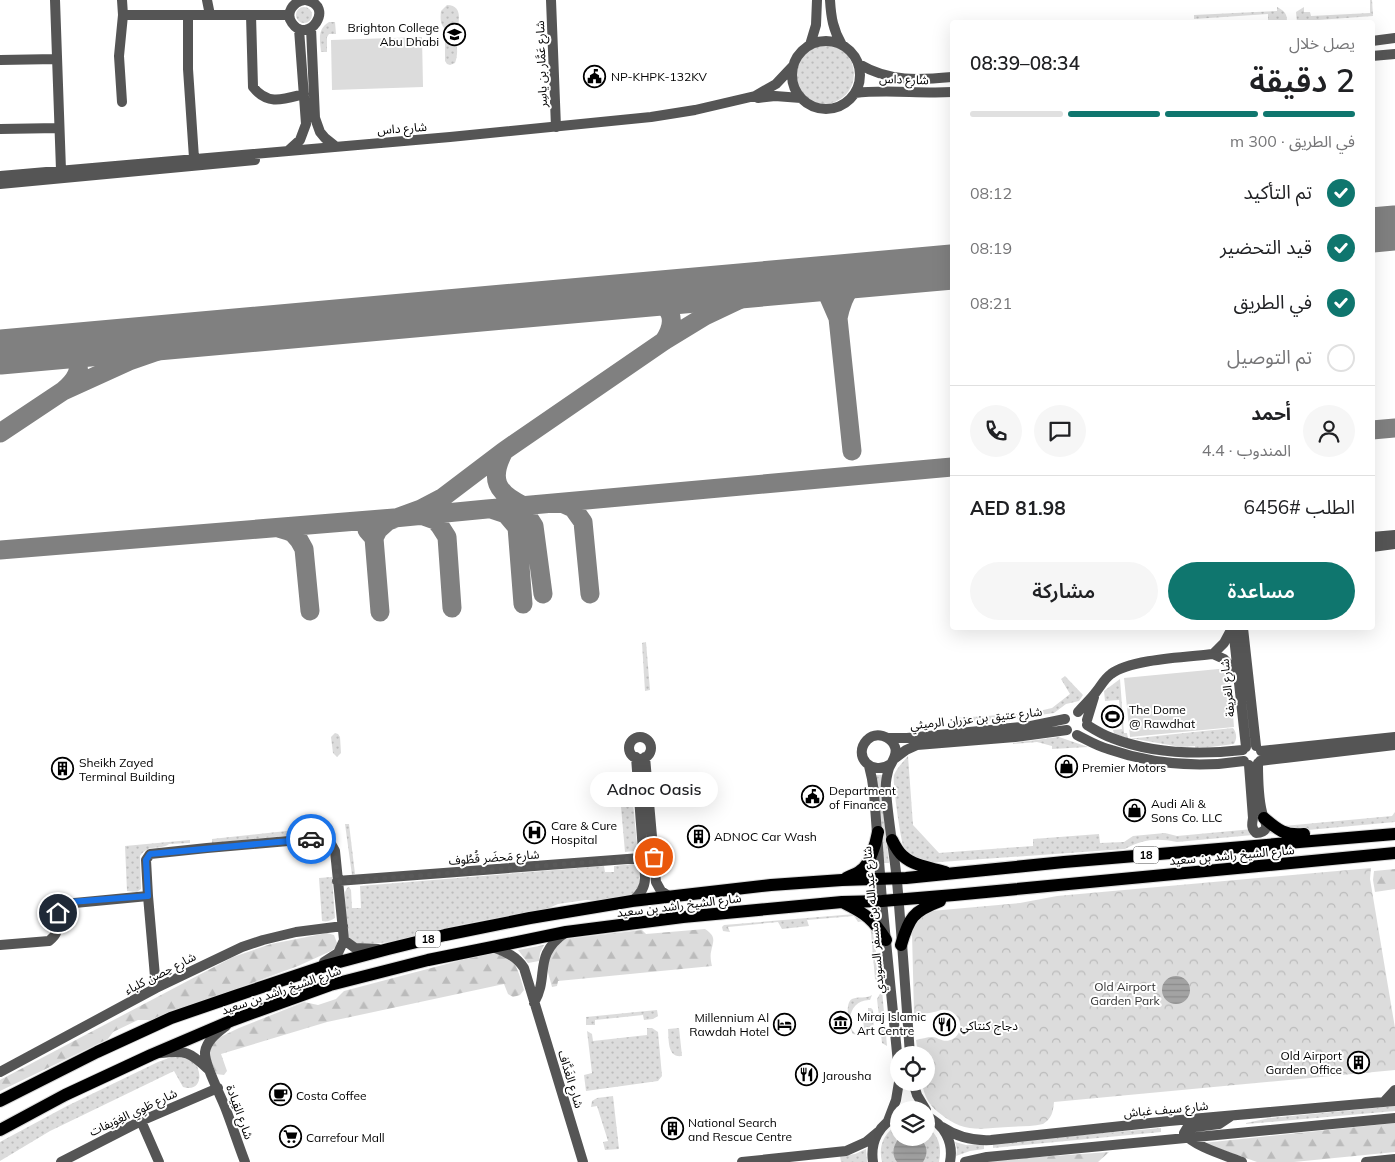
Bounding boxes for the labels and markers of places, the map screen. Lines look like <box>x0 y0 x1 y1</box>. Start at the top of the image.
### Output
place label: Brighton College Abu Dhabi <box>348 20 439 49</box>
school or university icon: Brighton College Abu Dhabi <box>443 22 467 46</box>
public building icon: NP-KHPK-132KV <box>583 64 607 88</box>
place label: NP-KHPK-132KV <box>611 69 708 84</box>
place label: The Dome @ Rawdhat <box>1129 702 1195 731</box>
sports icon: The Dome @ Rawdhat <box>1101 704 1125 728</box>
place label: Sheikh Zayed Terminal Building <box>79 755 175 784</box>
shop icon: Premier Motors <box>1054 755 1078 779</box>
building icon: Sheikh Zayed Terminal Building <box>51 757 75 781</box>
place label: Premier Motors <box>1082 760 1166 775</box>
callout: Adnoc Oasis <box>590 772 718 807</box>
place label: Department of Finance <box>829 783 896 812</box>
public building icon: Department of Finance <box>801 785 825 809</box>
place label: Audi Ali & Sons Co. LLC <box>1151 796 1223 825</box>
shop icon: Audi Ali & Sons Co. LLC <box>1123 798 1147 822</box>
place label: Care & Cure Hospital <box>551 818 617 847</box>
hospital icon: Care & Cure Hospital <box>523 820 547 844</box>
building icon: ADNOC Car Wash <box>686 824 710 848</box>
place label: ADNOC Car Wash <box>714 829 817 844</box>
pin <box>633 836 675 878</box>
pin <box>37 892 79 934</box>
place label: Miraj Islamic Art Centre <box>857 1009 926 1038</box>
place label: Millennium Al Rawdah Hotel <box>689 1010 769 1039</box>
museum icon: Miraj Islamic Art Centre <box>829 1011 853 1035</box>
hotel icon: Millennium Al Rawdah Hotel <box>773 1012 797 1036</box>
restaurant icon: دجاج كنتاكي <box>932 1013 956 1037</box>
place label: دجاج كنتاكي <box>960 1018 1018 1035</box>
place label: Old Airport Garden Office <box>1265 1048 1342 1077</box>
building icon: Old Airport Garden Office <box>1346 1050 1370 1074</box>
restaurant icon: Jarousha <box>794 1063 818 1087</box>
place label: Jarousha <box>822 1068 871 1083</box>
cafe icon: Costa Coffee <box>268 1083 292 1107</box>
place label: Costa Coffee <box>296 1088 366 1103</box>
place label: National Search and Rescue Centre <box>688 1115 792 1144</box>
building icon: National Search and Rescue Centre <box>660 1117 684 1141</box>
supermarket icon: Carrefour Mall <box>278 1125 302 1149</box>
place label: Carrefour Mall <box>306 1130 385 1145</box>

